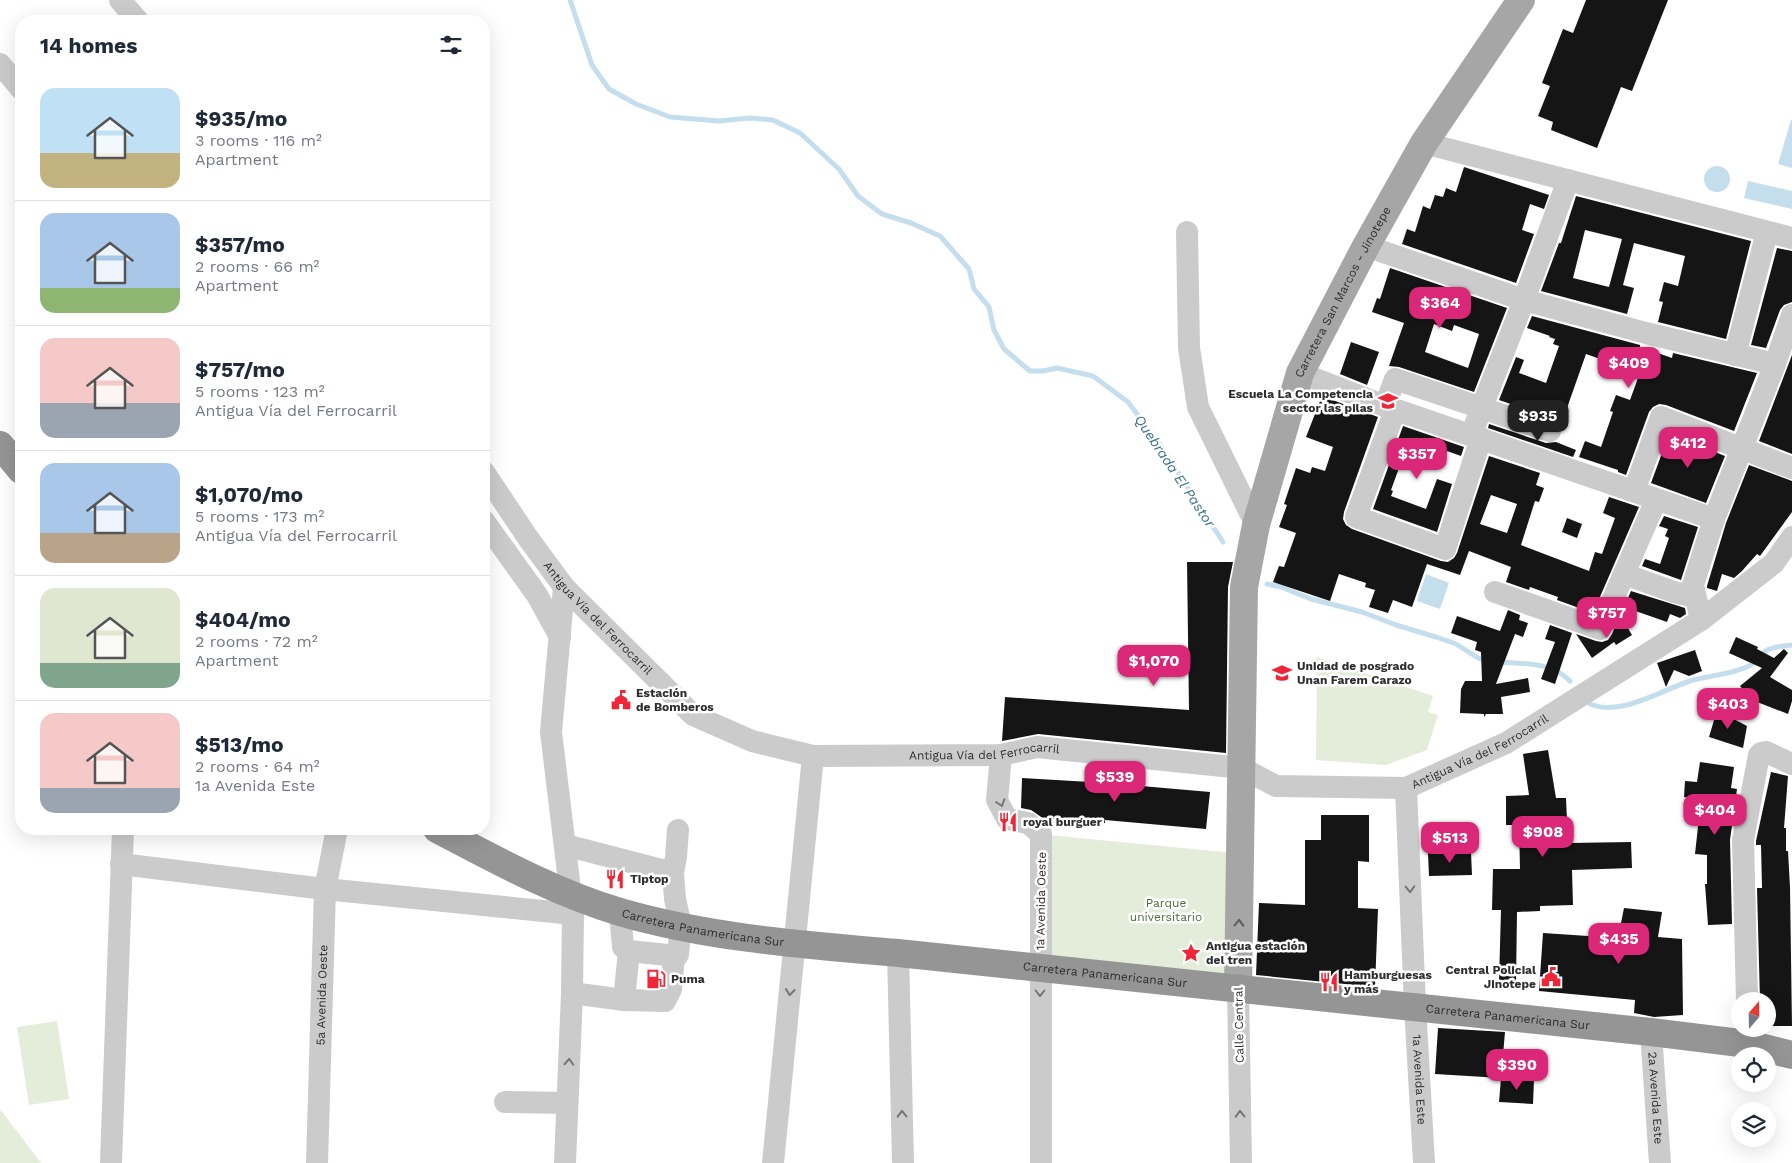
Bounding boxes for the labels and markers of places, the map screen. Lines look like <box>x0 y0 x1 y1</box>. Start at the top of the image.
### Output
pin: $364 <box>1410 286 1470 329</box>
pin: $409 <box>1599 346 1659 389</box>
place label: Escuela La Competencia sector las pilas <box>1228 387 1374 415</box>
school or university icon: Escuela La Competencia sector las pilas <box>1377 390 1399 412</box>
pin: $935 <box>1508 400 1568 442</box>
pin: $412 <box>1658 426 1718 469</box>
pin: $357 <box>1387 438 1447 480</box>
pin: $757 <box>1577 596 1637 639</box>
pin: $1,070 <box>1113 644 1195 687</box>
place label: Unidad de posgrado Unan Farem Carazo <box>1297 659 1414 687</box>
school or university icon: Unidad de posgrado Unan Farem Carazo <box>1271 662 1293 684</box>
place label: Estación de Bomberos <box>636 686 714 714</box>
pin: $403 <box>1698 688 1758 730</box>
public building icon: Estación de Bomberos <box>610 689 632 711</box>
pin: $539 <box>1085 760 1145 803</box>
pin: $404 <box>1685 794 1745 836</box>
restaurant icon: royal burguer <box>997 811 1019 833</box>
place label: royal burguer <box>1023 815 1103 829</box>
pin: $908 <box>1513 816 1573 858</box>
pin: $513 <box>1420 822 1480 864</box>
restaurant icon: Tiptop <box>604 868 626 890</box>
place label: Tiptop <box>630 872 669 886</box>
pin: $435 <box>1589 922 1649 965</box>
place label: Antigua estación del tren <box>1206 939 1305 967</box>
place icon: Antigua estación del tren <box>1180 942 1202 964</box>
place label: Central Policial Jinotepe <box>1445 963 1536 991</box>
public building icon: Central Policial Jinotepe <box>1540 966 1562 988</box>
fuel station icon: Puma <box>645 968 667 990</box>
place label: Hamburguesas y más <box>1343 968 1433 996</box>
restaurant icon: Hamburguesas y más <box>1318 971 1340 993</box>
place label: Puma <box>671 972 705 986</box>
pin: $390 <box>1487 1048 1547 1091</box>

